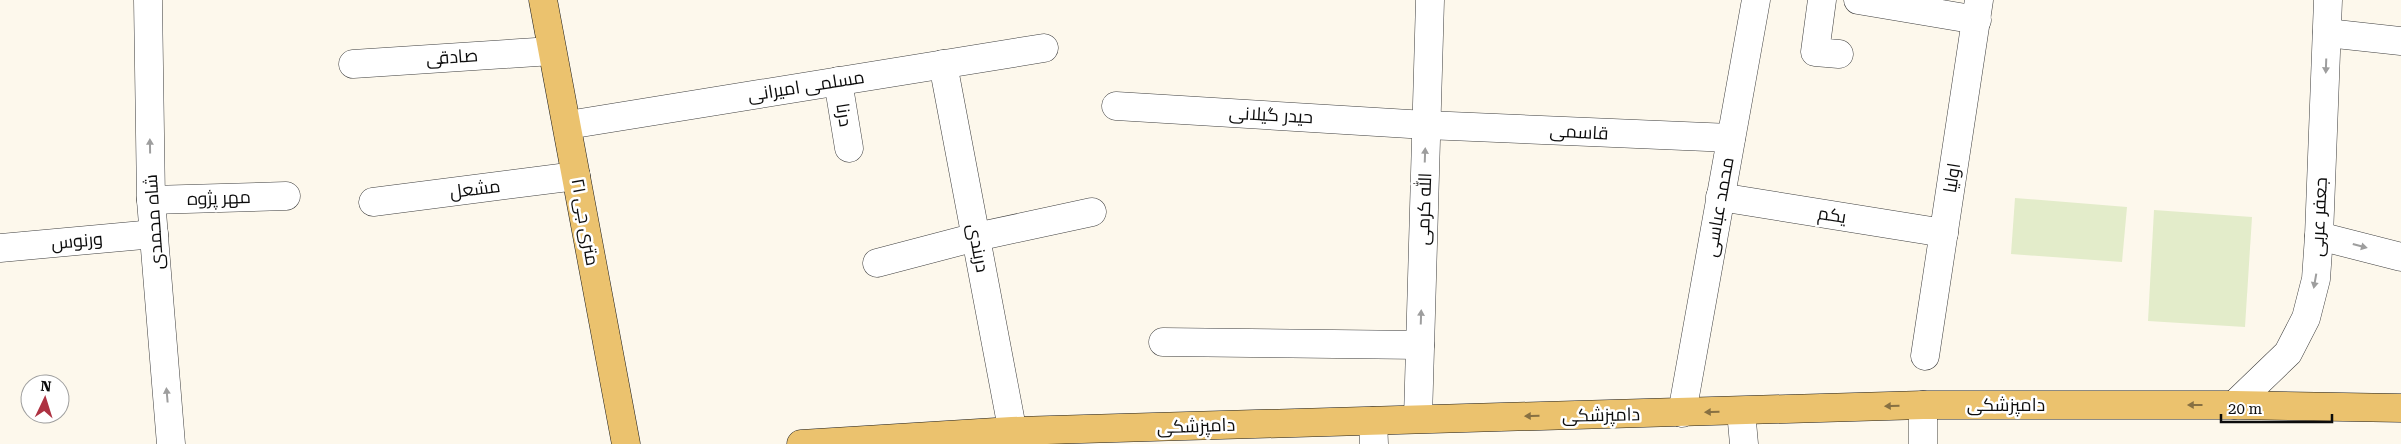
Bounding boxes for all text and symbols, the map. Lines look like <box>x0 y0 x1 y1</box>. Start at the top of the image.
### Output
street label: صادقی <box>425 44 479 70</box>
one-way arrow <box>2321 58 2329 74</box>
street label: مسلمی امیرانی <box>746 66 866 106</box>
street label: درنا <box>831 102 857 128</box>
street label: حیدر گیلانی <box>1228 102 1314 128</box>
street label: قاسمی <box>1549 119 1609 145</box>
one-way arrow <box>146 138 154 154</box>
one-way arrow <box>1422 147 1430 163</box>
street label: محمد عباسی <box>1699 155 1739 259</box>
street label: اولیا <box>1939 161 1965 195</box>
street label: الله کرمی <box>1411 172 1436 246</box>
street label: شاه محمدی <box>140 174 168 270</box>
street label: مشعل <box>448 175 502 203</box>
street label: ۲۱ متری جی <box>566 177 604 267</box>
street label: جعفر عربی <box>2306 177 2332 257</box>
street label: مهر پژوه <box>187 186 251 211</box>
street label: یکم <box>1816 202 1848 229</box>
street label: دربندی <box>962 222 994 274</box>
street label: ورنوس <box>50 228 104 254</box>
one-way arrow <box>2353 242 2368 250</box>
one-way arrow <box>2310 273 2318 289</box>
one-way arrow <box>1417 309 1425 325</box>
north arrow <box>20 374 70 424</box>
text: N <box>40 378 52 394</box>
one-way arrow <box>163 387 171 403</box>
scale bar <box>2221 392 2332 424</box>
street label: دامپزشکی <box>1967 394 2045 417</box>
text: 20 m <box>2228 400 2263 418</box>
one-way arrow <box>2187 401 2203 409</box>
street label: دامپزشکی <box>1562 403 1640 428</box>
one-way arrow <box>1884 403 1900 411</box>
one-way arrow <box>1704 408 1720 416</box>
one-way arrow <box>1524 412 1540 420</box>
street label: دامپزشکی <box>1156 414 1236 439</box>

